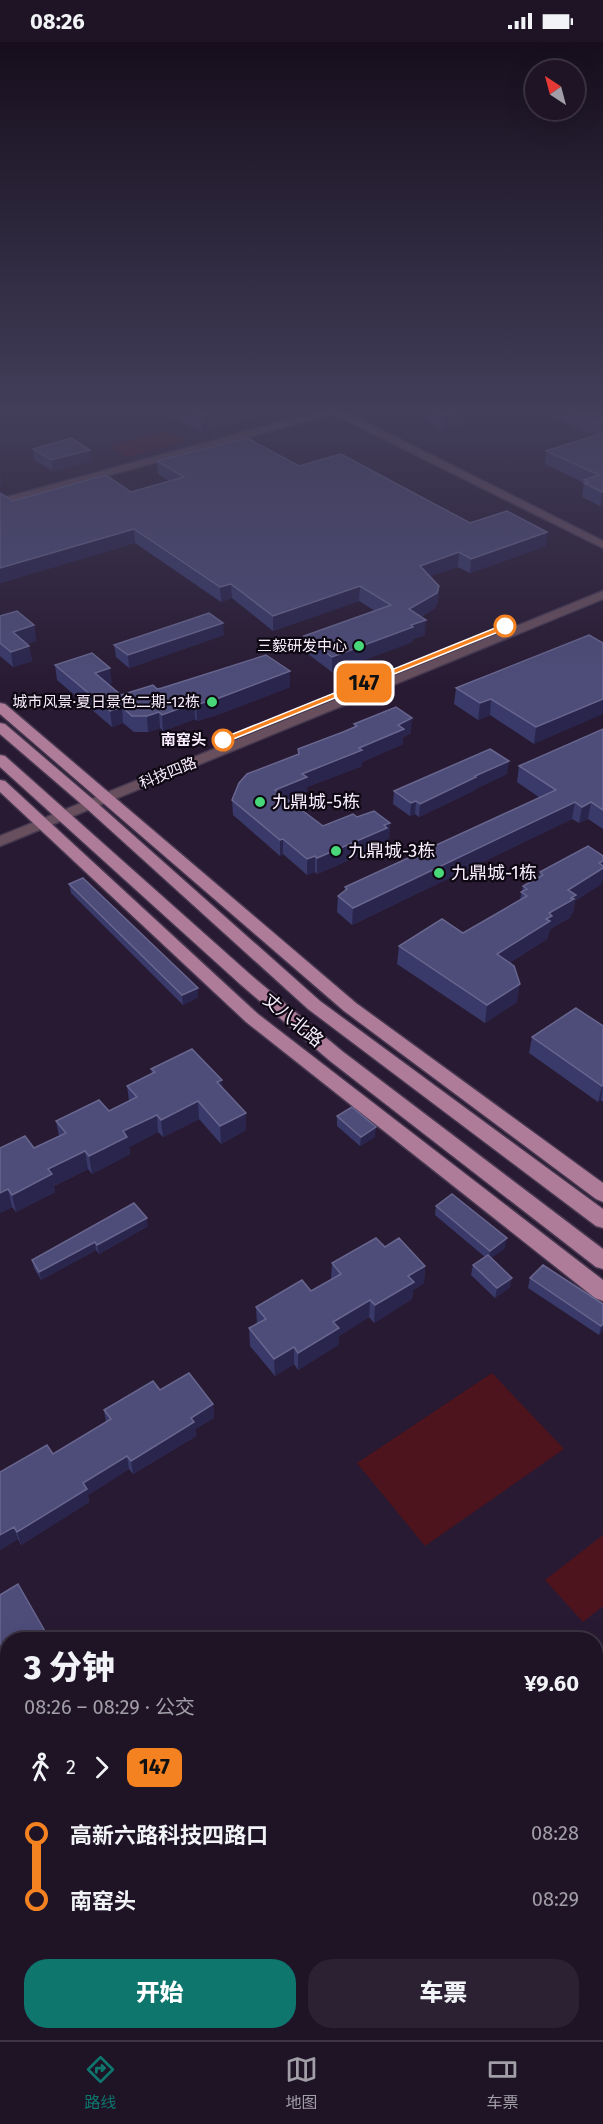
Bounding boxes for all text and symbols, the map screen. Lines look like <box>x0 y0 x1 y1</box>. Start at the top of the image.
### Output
text: 08:26 <box>30 8 85 35</box>
north arrow <box>525 60 585 120</box>
map controls <box>525 60 585 120</box>
unlabelled marker <box>494 615 516 637</box>
place label: 三毅研发中心 <box>257 637 347 655</box>
marker: 三毅研发中心 <box>352 639 366 653</box>
line badge: 147 <box>330 664 398 702</box>
text: 147 <box>349 670 379 696</box>
place label: 城市风景·夏日景色二期-12栋 <box>12 693 200 711</box>
marker: 城市风景·夏日景色二期-12栋 <box>205 695 219 709</box>
marker: 南窑头 <box>212 729 234 751</box>
place label: 南窑头 <box>161 731 206 749</box>
street label: 科技四路 <box>137 753 199 793</box>
place label: 九鼎城-5栋 <box>272 791 360 813</box>
marker: 九鼎城-5栋 <box>253 795 267 809</box>
place label: 九鼎城-3栋 <box>348 840 435 862</box>
marker: 九鼎城-3栋 <box>329 844 343 858</box>
place label: 九鼎城-1栋 <box>451 862 537 884</box>
marker: 九鼎城-1栋 <box>432 866 446 880</box>
street label: 丈八北路 <box>258 988 328 1052</box>
text: 3 分钟 <box>24 1648 115 1688</box>
text: ¥9.60 <box>524 1670 579 1697</box>
text: 08:26 – 08:29 · 公交 <box>24 1695 195 1719</box>
icon: walk <box>24 1751 57 1784</box>
icon: forward <box>85 1751 118 1784</box>
text: 147 <box>139 1754 170 1780</box>
text: 2 <box>66 1755 76 1779</box>
text: 08:28 <box>531 1821 579 1845</box>
text: 高新六路科技四路口 <box>70 1822 268 1849</box>
text: 08:29 <box>532 1887 579 1911</box>
text: 南窑头 <box>70 1888 136 1915</box>
button: 开始 <box>24 1959 296 2028</box>
button: 车票 <box>308 1959 579 2028</box>
tab: 路线 <box>84 2053 117 2113</box>
tab: 地图 <box>285 2053 318 2113</box>
tab: 车票 <box>486 2053 519 2113</box>

